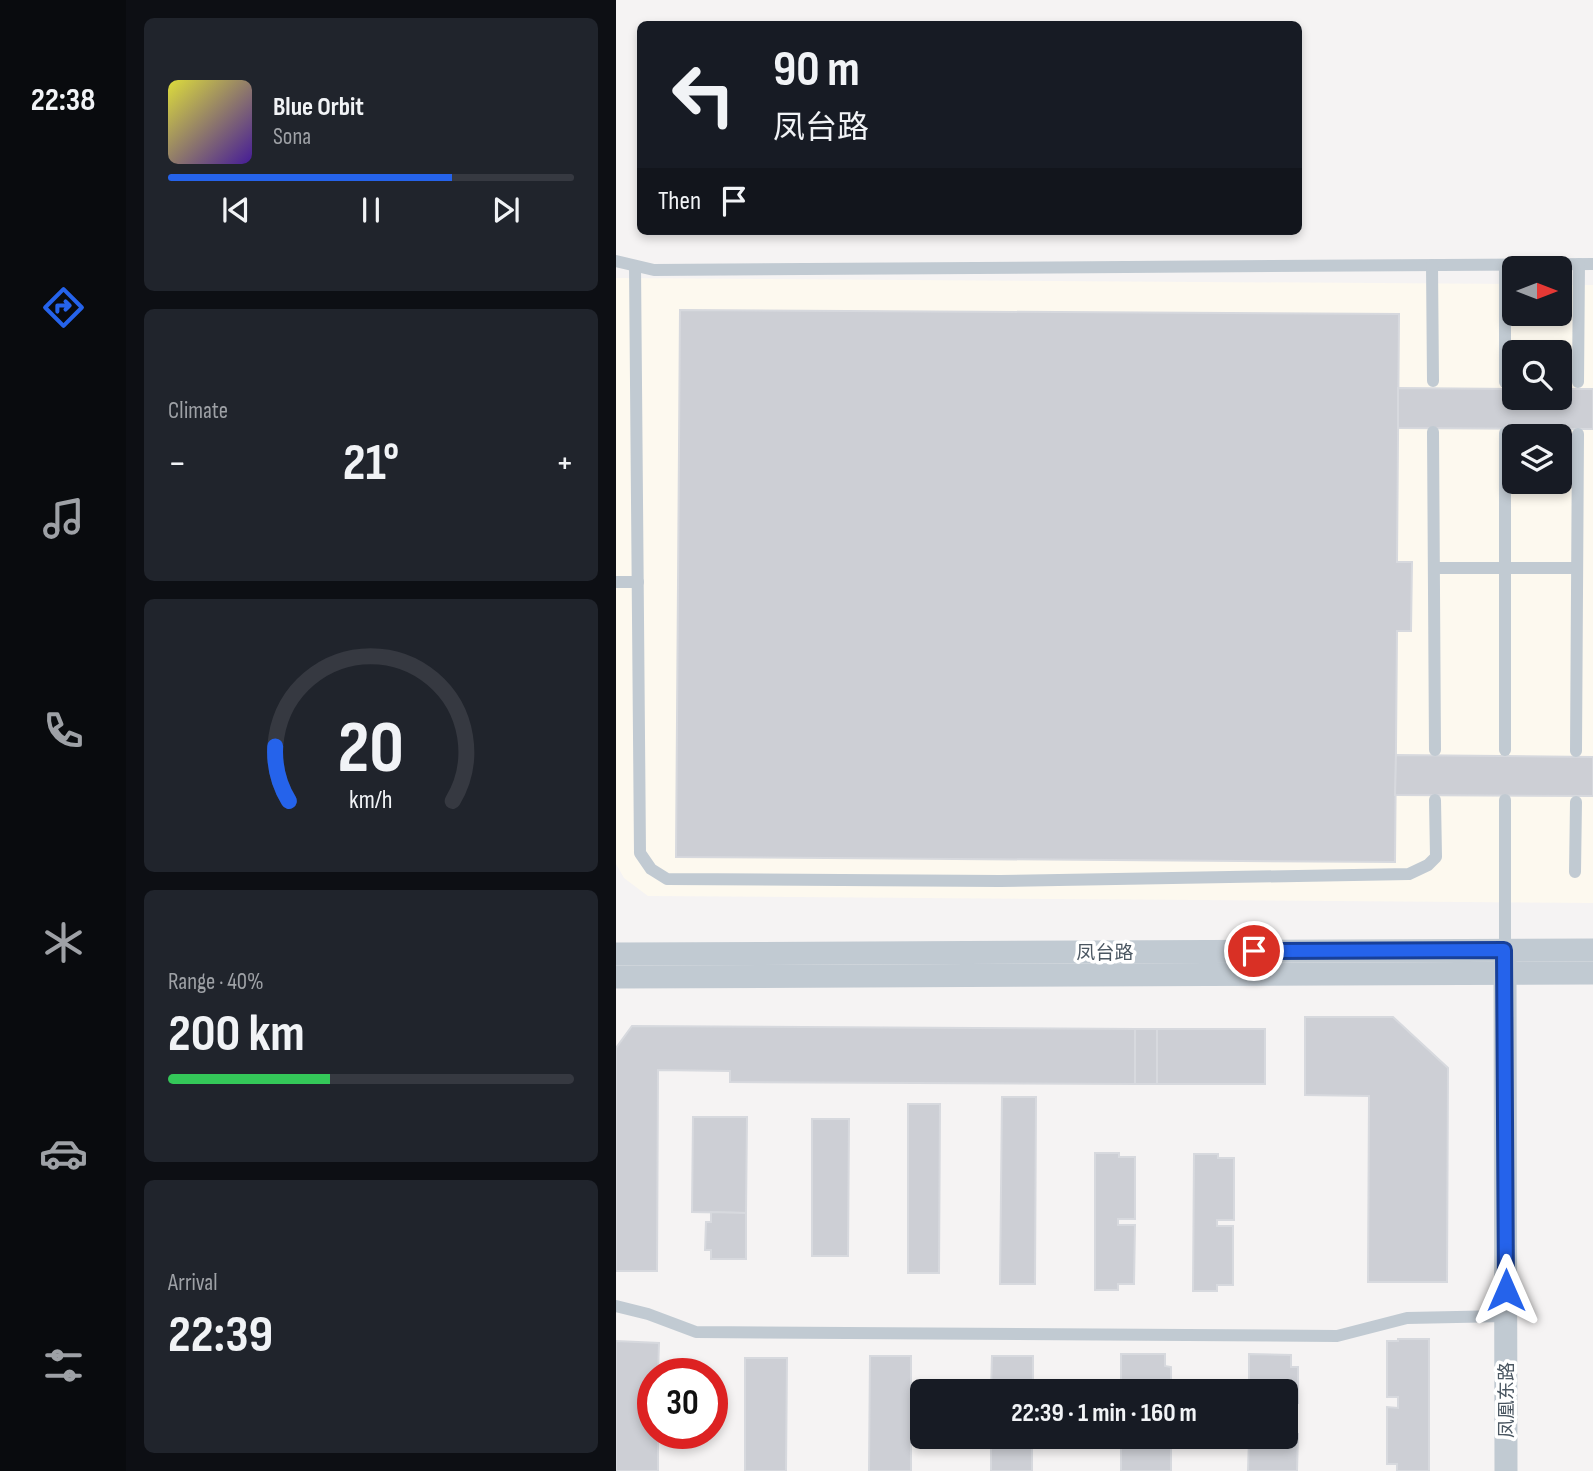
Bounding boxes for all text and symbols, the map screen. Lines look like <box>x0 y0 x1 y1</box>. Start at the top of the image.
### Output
text: 90 m <box>773 41 860 100</box>
icon: left <box>658 49 749 140</box>
text: 22:38 <box>31 81 95 120</box>
text: Blue Orbit <box>273 92 364 123</box>
text: 凤台路 <box>773 109 869 148</box>
text: Sona <box>273 123 311 151</box>
icon: arrive <box>715 182 753 220</box>
text: Then <box>658 186 701 217</box>
icon: previous <box>217 191 255 229</box>
icon: pause <box>352 191 390 229</box>
icon: next <box>487 191 525 229</box>
north arrow <box>1502 256 1572 326</box>
map controls <box>1502 256 1572 494</box>
icon: directions <box>39 283 88 332</box>
button: search <box>1502 340 1572 410</box>
text: Climate <box>168 397 228 425</box>
button: layers <box>1502 424 1572 494</box>
text: 21° <box>343 432 399 495</box>
text: − <box>168 441 187 486</box>
text: + <box>555 441 574 486</box>
icon: music <box>39 494 88 543</box>
icon: phone <box>39 706 88 755</box>
text: 20 <box>338 706 404 794</box>
text: km/h <box>349 785 393 816</box>
icon: climate <box>39 918 88 967</box>
pin <box>1224 921 1284 981</box>
icon: arrive <box>1235 932 1273 970</box>
street label: 凤台路 <box>1076 942 1134 965</box>
text: Range · 40% <box>168 968 264 996</box>
text: 200 km <box>168 1003 305 1066</box>
icon: car <box>39 1129 88 1178</box>
position arrow <box>1469 1253 1543 1327</box>
text: Arrival <box>168 1269 217 1297</box>
text: 22:39 <box>168 1304 273 1367</box>
icon: filters <box>39 1341 88 1390</box>
speed limit sign: 30 <box>637 1358 728 1449</box>
street label: 凤凰东路 <box>1496 1362 1519 1438</box>
text: 22:39 · 1 min · 160 m <box>1011 1398 1197 1429</box>

